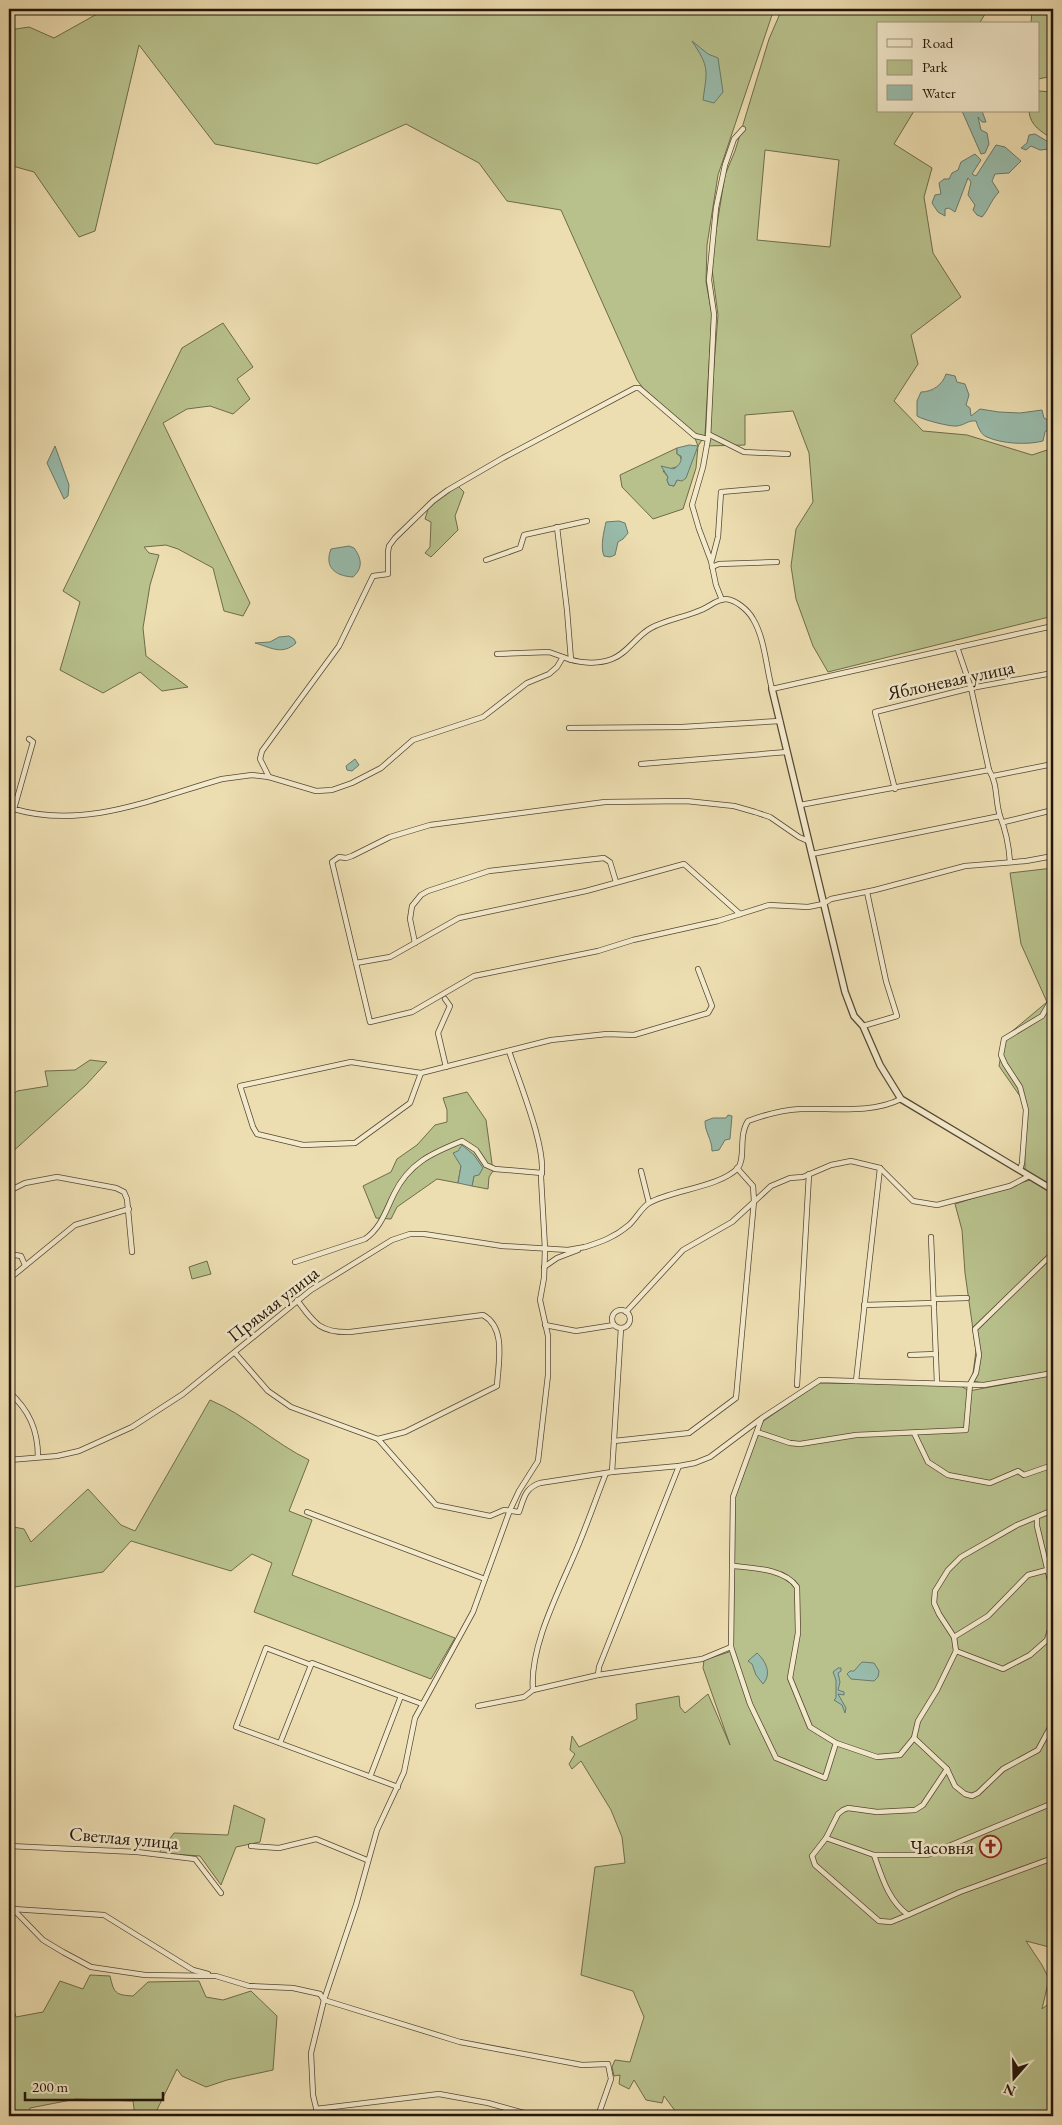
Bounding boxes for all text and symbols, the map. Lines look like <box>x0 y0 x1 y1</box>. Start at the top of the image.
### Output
legend <box>877 22 1040 112</box>
text: Road <box>922 33 954 52</box>
text: Park <box>922 57 949 76</box>
text: Water <box>922 83 956 102</box>
street label: Яблоневая улица <box>884 654 1017 706</box>
street label: Прямая улица <box>222 1260 324 1348</box>
street label: Светлая улица <box>68 1821 180 1855</box>
place label: Часовня <box>910 1835 975 1860</box>
church icon: Часовня <box>978 1835 1002 1859</box>
north arrow <box>990 2052 1040 2102</box>
scale bar <box>25 2070 162 2102</box>
text: 200 m <box>32 2077 69 2096</box>
text: N <box>1001 2080 1018 2101</box>

